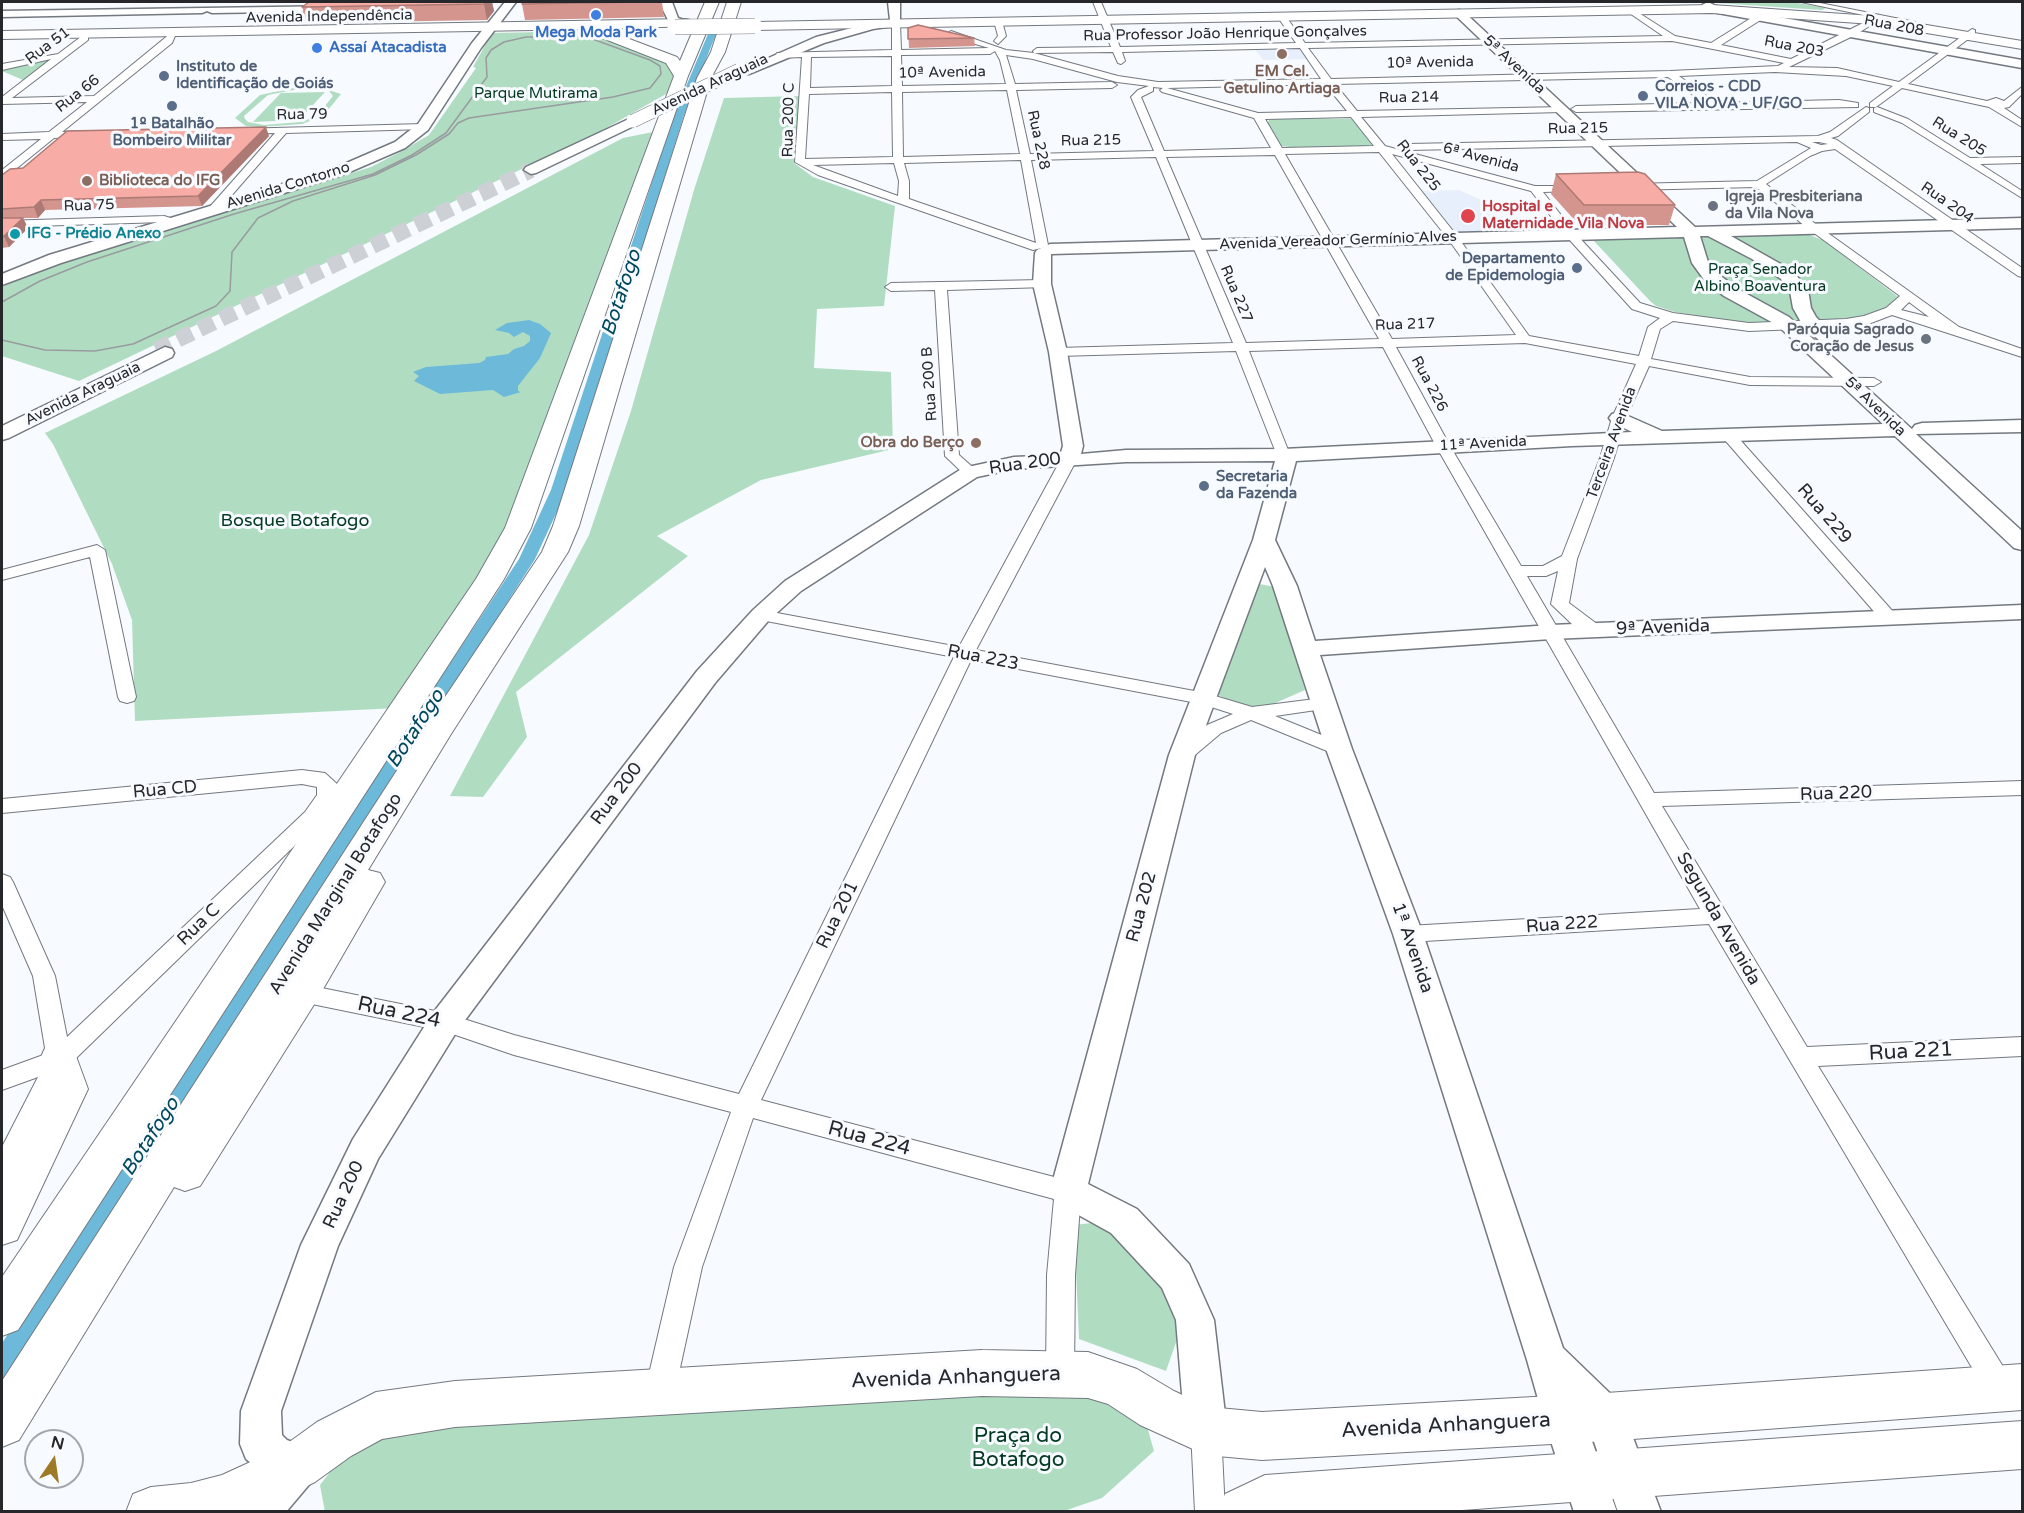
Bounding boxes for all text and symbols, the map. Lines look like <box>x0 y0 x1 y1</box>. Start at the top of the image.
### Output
street label: Avenida Independência <box>245 7 413 27</box>
marker: Mega Moda Park <box>589 8 603 22</box>
street label: Rua 208 <box>1863 11 1925 41</box>
street label: Rua 51 <box>22 23 74 69</box>
street label: Rua Professor João Henrique Gonçalves <box>1083 23 1367 45</box>
place label: Mega Moda Park <box>535 24 657 42</box>
street label: 5ª Avenida <box>1479 32 1549 98</box>
street label: Rua 203 <box>1763 32 1825 62</box>
place label: Assaí Atacadista <box>329 39 447 57</box>
marker: Assaí Atacadista <box>310 41 324 55</box>
marker: EM Cel. Getulino Artiaga <box>1275 47 1289 61</box>
street label: Avenida Araguaia <box>649 50 771 120</box>
street label: 10ª Avenida <box>1386 53 1474 73</box>
place label: Instituto de Identificação de Goiás <box>176 58 334 93</box>
street label: 10ª Avenida <box>898 63 986 83</box>
place label: EM Cel. Getulino Artiaga <box>1224 63 1340 98</box>
marker: Instituto de Identificação de Goiás <box>157 69 171 83</box>
street label: Rua 66 <box>52 71 104 117</box>
place label: Correios - CDD VILA NOVA - UF/GO <box>1655 78 1802 113</box>
street label: Rua 200 C <box>779 82 799 158</box>
park label: Parque Mutirama <box>474 85 598 103</box>
street label: Rua 214 <box>1379 88 1439 108</box>
marker: Correios - CDD VILA NOVA - UF/GO <box>1636 89 1650 103</box>
marker: 1º Batalhão Bombeiro Militar <box>165 99 179 113</box>
street label: Rua 79 <box>276 106 328 124</box>
street label: Rua 228 <box>1023 109 1053 171</box>
street label: Rua 205 <box>1929 113 1989 161</box>
place label: 1º Batalhão Bombeiro Militar <box>113 115 231 150</box>
street label: Rua 215 <box>1548 119 1608 139</box>
street label: Rua 215 <box>1061 131 1121 151</box>
street label: Rua 225 <box>1392 137 1444 195</box>
street label: 6ª Avenida <box>1441 139 1521 177</box>
street label: Avenida Contorno <box>224 159 352 213</box>
place label: Biblioteca do IFG <box>99 172 220 190</box>
marker: Biblioteca do IFG <box>80 174 94 188</box>
street label: Rua 204 <box>1917 178 1977 228</box>
place label: Igreja Presbiteriana da Vila Nova <box>1725 188 1863 223</box>
street label: Rua 75 <box>63 196 115 216</box>
place label: Hospital e Maternidade Vila Nova <box>1482 198 1644 233</box>
marker: Igreja Presbiteriana da Vila Nova <box>1706 199 1720 213</box>
marker: Hospital e Maternidade Vila Nova <box>1459 207 1477 225</box>
place label: IFG - Prédio Anexo <box>27 225 161 243</box>
marker: IFG - Prédio Anexo <box>8 227 22 241</box>
street label: Avenida Vereador Germínio Alves <box>1219 228 1457 254</box>
water label: Botafogo <box>597 247 647 339</box>
place label: Departamento de Epidemologia <box>1445 250 1565 285</box>
marker: Departamento de Epidemologia <box>1570 261 1584 275</box>
park label: Praça Senador Albino Boaventura <box>1694 261 1826 296</box>
street label: Rua 227 <box>1216 263 1256 325</box>
street label: Rua 217 <box>1375 315 1435 335</box>
place label: Paróquia Sagrado Coração de Jesus <box>1787 321 1914 356</box>
marker: Paróquia Sagrado Coração de Jesus <box>1919 332 1933 346</box>
street label: Rua 200 B <box>918 346 942 422</box>
street label: Rua 226 <box>1407 353 1451 415</box>
street label: Avenida Araguaia <box>22 358 144 430</box>
street label: 5ª Avenida <box>1841 373 1909 441</box>
street label: Terceira Avenida <box>1583 384 1641 502</box>
street label: 11ª Avenida <box>1439 433 1527 455</box>
place label: Obra do Berço <box>861 434 964 452</box>
marker: Obra do Berço <box>969 436 983 450</box>
street label: Rua 200 <box>988 448 1062 480</box>
place label: Secretaria da Fazenda <box>1216 468 1297 503</box>
marker: Secretaria da Fazenda <box>1197 479 1211 493</box>
street label: Rua 229 <box>1792 480 1856 548</box>
park label: Bosque Botafogo <box>221 510 369 532</box>
street label: 9ª Avenida <box>1616 616 1710 640</box>
street label: Rua 223 <box>945 640 1021 676</box>
water label: Botafogo <box>382 685 450 773</box>
street label: Rua 200 <box>587 759 647 829</box>
street label: Rua CD <box>132 776 198 804</box>
street label: Rua 220 <box>1799 782 1873 806</box>
street label: Avenida Marginal Botafogo <box>265 789 407 999</box>
street label: Segunda Avenida <box>1671 849 1765 989</box>
street label: Rua 202 <box>1122 869 1162 945</box>
street label: Rua 201 <box>812 878 864 952</box>
street label: Rua C <box>173 899 225 951</box>
street label: 1ª Avenida <box>1386 900 1438 996</box>
street label: Rua 222 <box>1525 912 1599 938</box>
street label: Rua 224 <box>355 992 443 1034</box>
street label: Rua 221 <box>1868 1037 1954 1067</box>
water label: Botafogo <box>117 1093 185 1181</box>
street label: Rua 224 <box>825 1116 913 1162</box>
street label: Rua 200 <box>319 1158 369 1232</box>
street label: Avenida Anhanguera <box>851 1362 1061 1394</box>
street label: Avenida Anhanguera <box>1341 1408 1551 1444</box>
park label: Praça do Botafogo <box>972 1423 1064 1473</box>
north arrow <box>24 1429 84 1489</box>
text: N <box>49 1432 66 1455</box>

